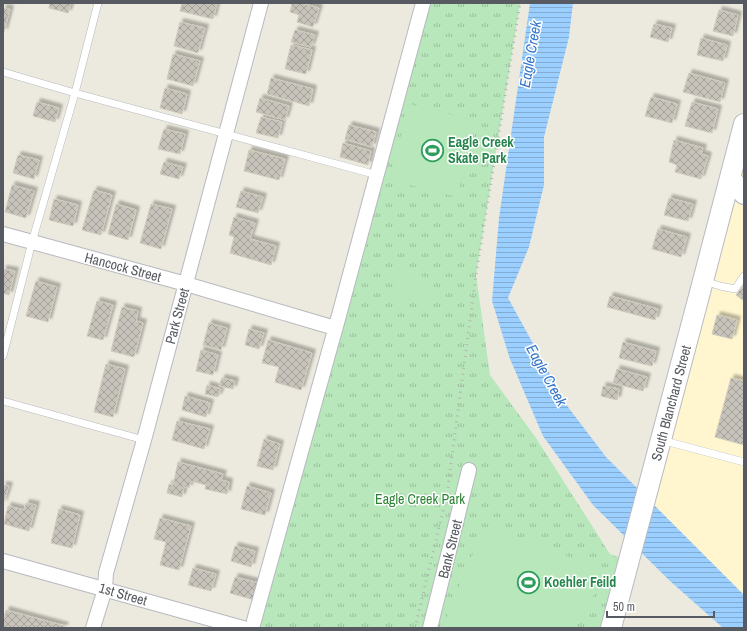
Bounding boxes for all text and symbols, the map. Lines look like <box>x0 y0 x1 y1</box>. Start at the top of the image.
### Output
water label: Eagle Creek <box>514 18 546 89</box>
place label: Eagle Creek Skate Park <box>448 133 514 167</box>
sports icon: Eagle Creek Skate Park <box>420 137 446 163</box>
street label: Hancock Street <box>83 248 163 286</box>
street label: Park Street <box>161 286 193 346</box>
water label: Eagle Creek <box>521 340 573 410</box>
street label: South Blanchard Street <box>647 343 695 463</box>
park label: Eagle Creek Park <box>375 490 465 508</box>
street label: Bank Street <box>434 518 466 580</box>
sports icon: Koehler Feild <box>516 569 542 595</box>
place label: Koehler Feild <box>544 573 616 591</box>
street label: 1st Street <box>97 579 149 609</box>
scale bar <box>607 593 714 619</box>
text: 50 m <box>613 599 635 615</box>

